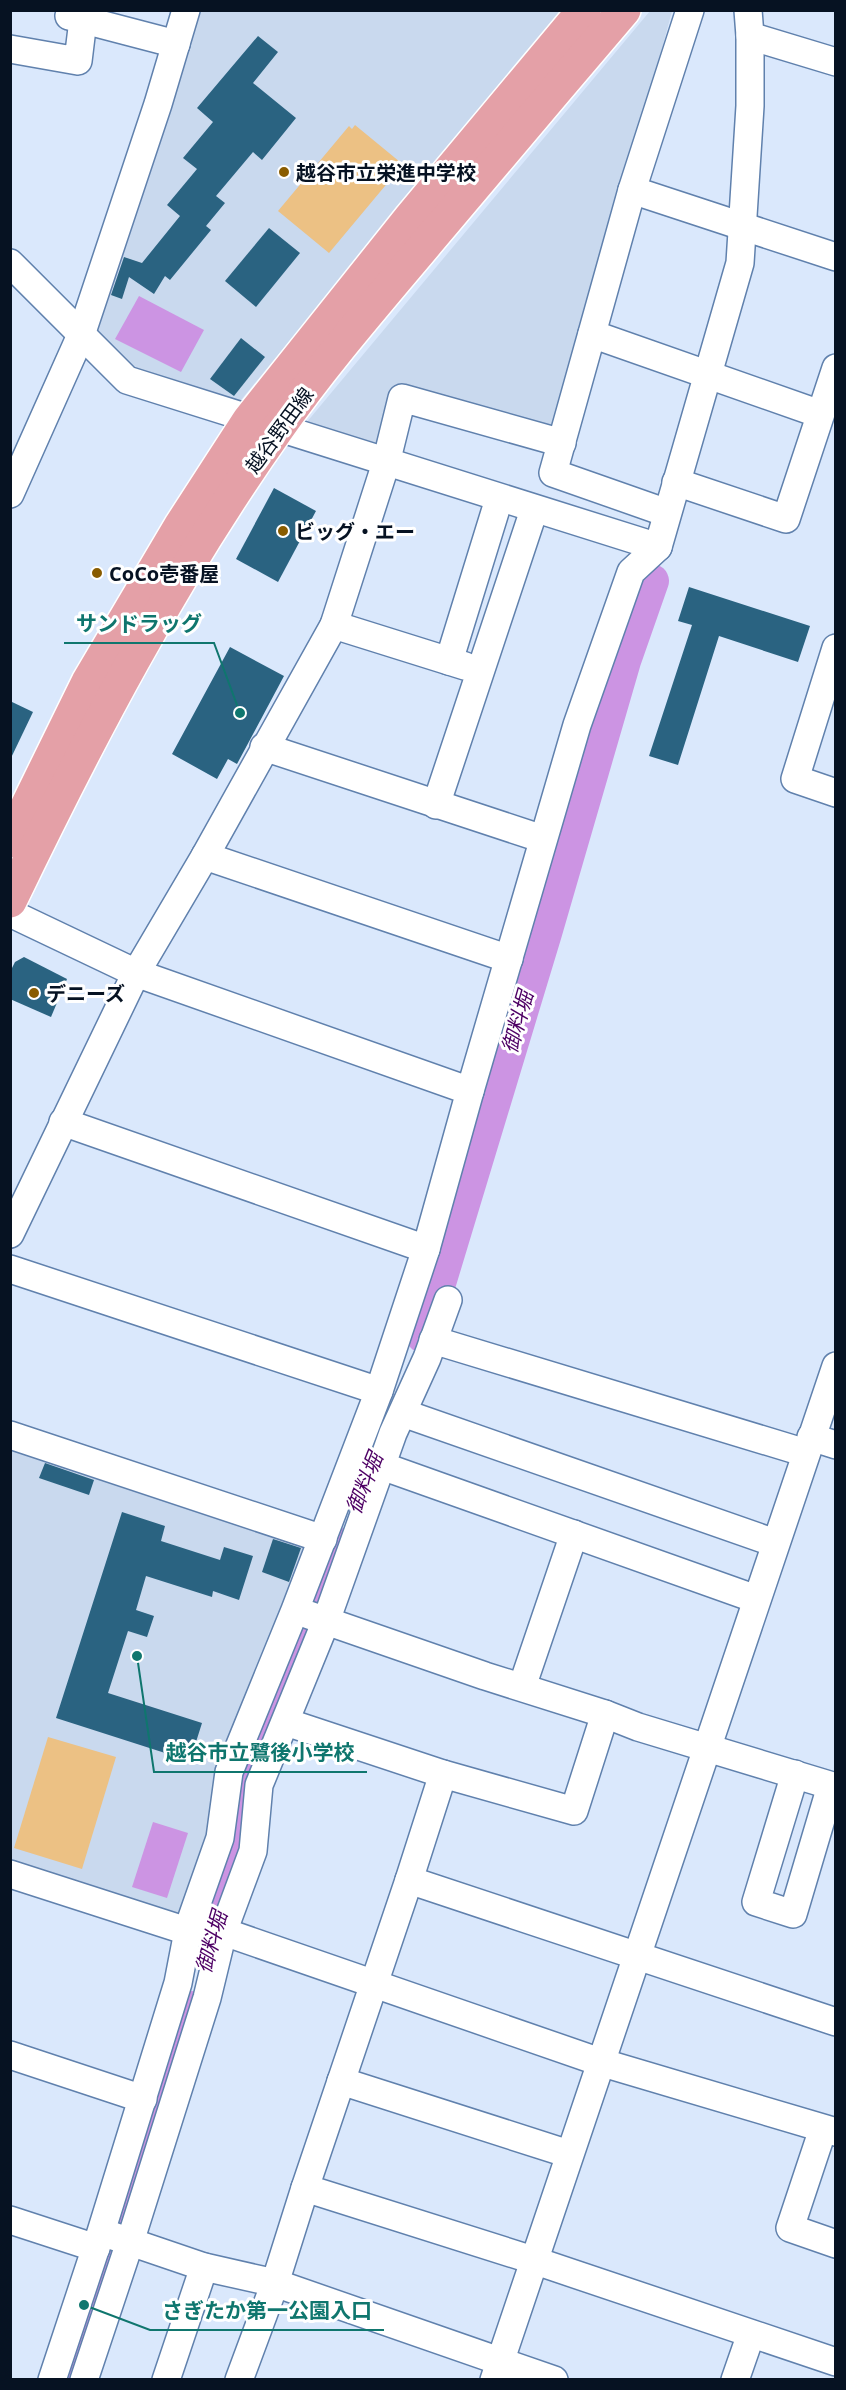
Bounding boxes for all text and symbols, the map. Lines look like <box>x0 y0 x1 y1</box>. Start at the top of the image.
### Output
place label: 越谷市立栄進中学校 <box>296 159 476 186</box>
marker: 越谷市立栄進中学校 <box>277 165 291 179</box>
street label: 越谷野田線 <box>239 382 319 478</box>
place label: ビッグ・エー <box>295 518 415 545</box>
marker: ビッグ・エー <box>276 524 290 538</box>
place label: CoCo壱番屋 <box>109 560 219 587</box>
marker: CoCo壱番屋 <box>90 566 104 580</box>
callout: サンドラッグ <box>64 604 214 643</box>
text: サンドラッグ <box>76 609 202 637</box>
place label: デニーズ <box>46 980 125 1007</box>
water label: 御料堀 <box>495 985 540 1056</box>
marker: デニーズ <box>27 986 41 1000</box>
water label: 御料堀 <box>339 1446 390 1517</box>
callout: 越谷市立鷺後小学校 <box>154 1733 367 1772</box>
text: 越谷市立鷺後小学校 <box>166 1738 355 1766</box>
water label: 御料堀 <box>189 1905 234 1976</box>
callout: さぎたか第一公園入口 <box>150 2291 384 2330</box>
text: さぎたか第一公園入口 <box>162 2296 372 2324</box>

